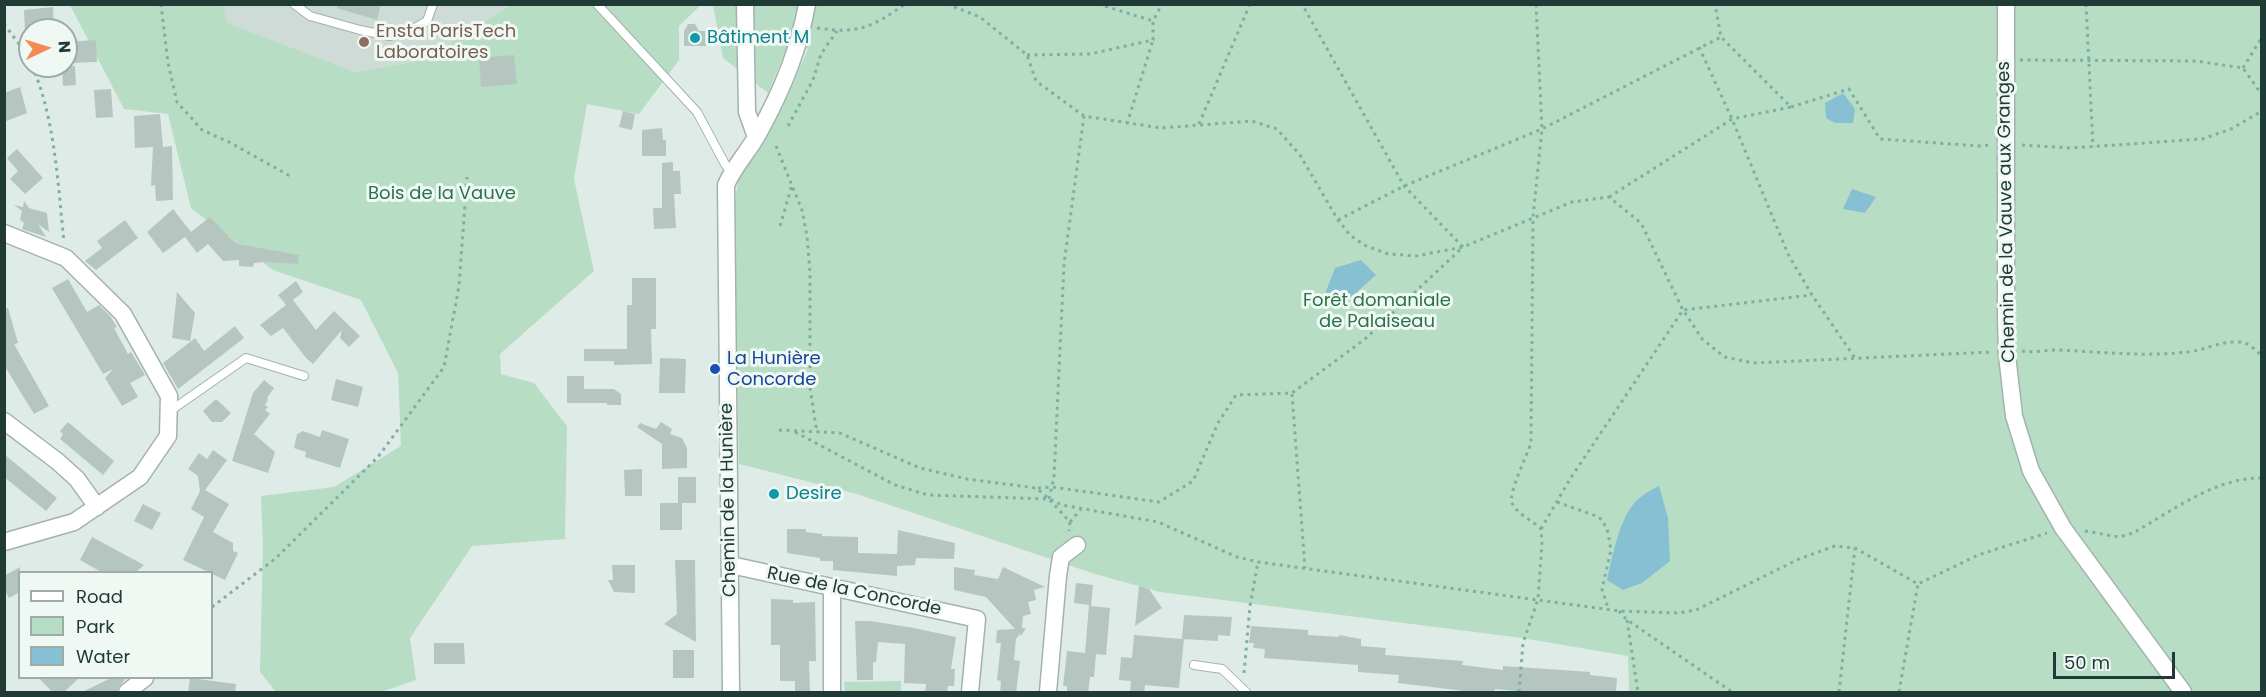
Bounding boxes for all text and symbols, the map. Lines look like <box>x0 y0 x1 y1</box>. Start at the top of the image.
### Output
north arrow <box>18 18 78 78</box>
place label: Ensta ParisTech Laboratoires <box>376 21 516 63</box>
place label: Bâtiment M <box>707 27 809 49</box>
marker: Bâtiment M <box>688 31 702 45</box>
marker: Ensta ParisTech Laboratoires <box>357 35 371 49</box>
text: N <box>53 40 76 54</box>
street label: Chemin de la Vauve aux Granges <box>1994 61 2020 363</box>
park label: Bois de la Vauve <box>368 183 516 205</box>
park label: Forêt domaniale de Palaiseau <box>1303 290 1451 332</box>
place label: La Hunière Concorde <box>727 348 821 391</box>
marker: La Hunière Concorde <box>708 362 722 376</box>
street label: Chemin de la Hunière <box>717 403 741 597</box>
place label: Desire <box>786 483 842 505</box>
marker: Desire <box>767 487 781 501</box>
street label: Rue de la Concorde <box>765 563 943 621</box>
legend <box>18 571 213 679</box>
text: Road <box>76 584 123 609</box>
text: Park <box>76 614 115 639</box>
scale bar <box>2056 640 2178 678</box>
text: Water <box>76 644 130 669</box>
text: 50 m <box>2064 650 2110 675</box>

